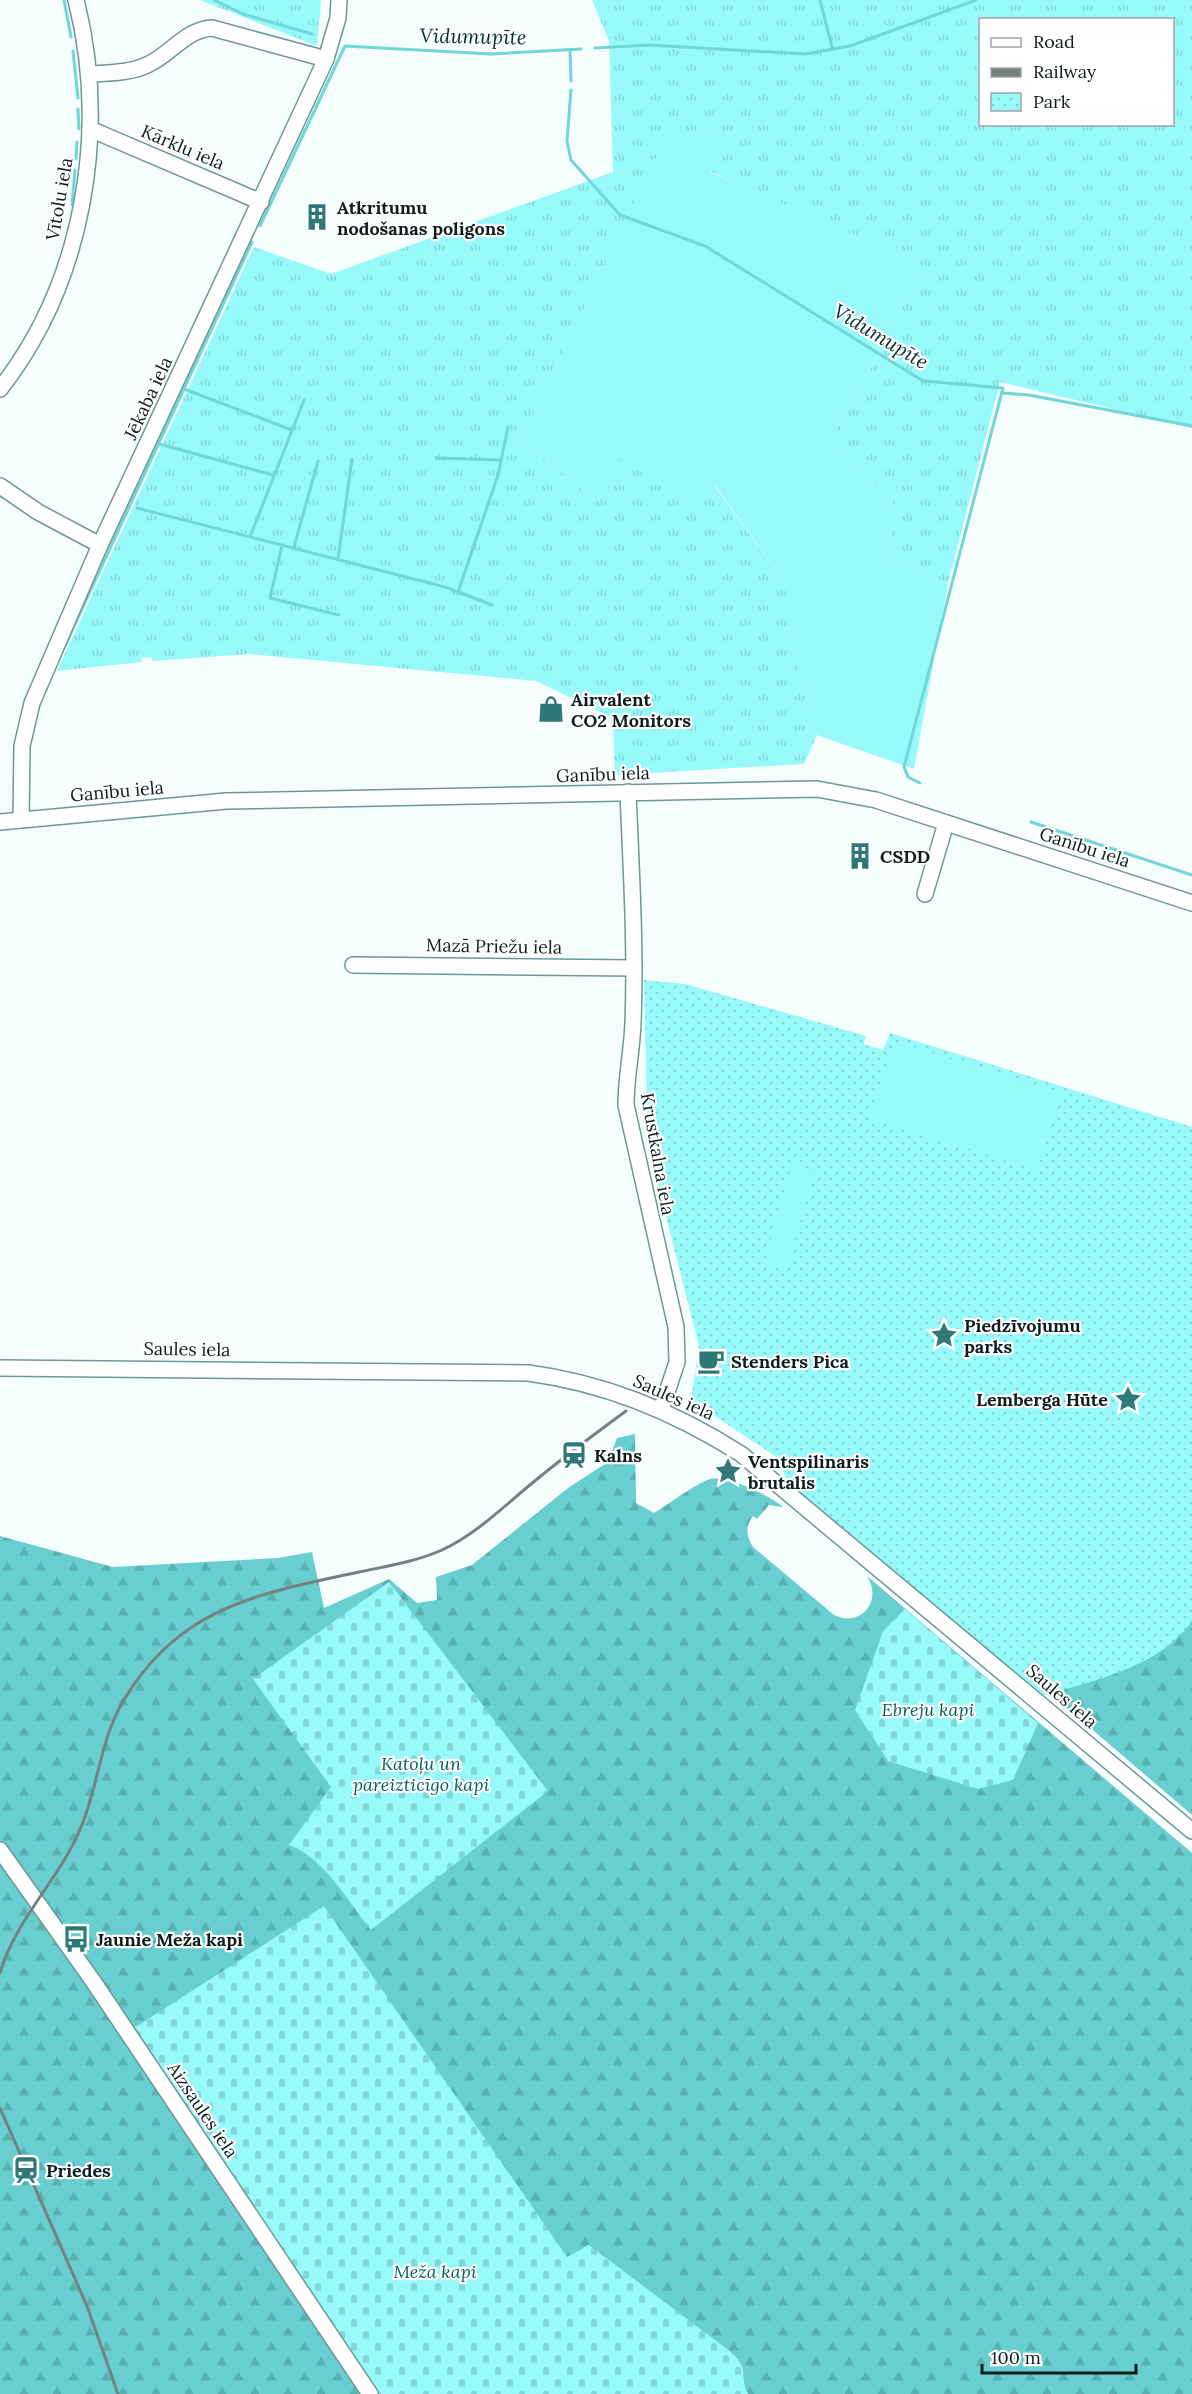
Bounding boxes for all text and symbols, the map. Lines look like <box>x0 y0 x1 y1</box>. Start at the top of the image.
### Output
legend <box>979 18 1174 126</box>
water label: Vidumupīte <box>419 23 527 49</box>
text: Road <box>1033 30 1075 53</box>
text: Railway <box>1033 60 1097 83</box>
text: Park <box>1033 90 1071 113</box>
street label: Kārklu iela <box>138 119 228 175</box>
street label: Vītolu iela <box>40 156 78 243</box>
place label: Atkritumu nodošanas poligons <box>337 196 505 240</box>
building icon: Atkritumu nodošanas poligons <box>302 202 332 232</box>
water label: Vidumupīte <box>829 298 933 374</box>
street label: Jēkaba iela <box>118 353 177 444</box>
place label: Airvalent CO2 Monitors <box>571 688 691 732</box>
shop icon: Airvalent CO2 Monitors <box>536 694 566 724</box>
street label: Ganību iela <box>556 761 650 787</box>
street label: Ganību iela <box>69 775 165 807</box>
street label: Ganību iela <box>1037 822 1133 872</box>
building icon: CSDD <box>845 841 875 871</box>
place label: CSDD <box>880 845 931 868</box>
street label: Mazā Priežu iela <box>426 933 562 959</box>
street label: Krustkalna iela <box>636 1091 680 1217</box>
place label: Piedzīvojumu parks <box>964 1314 1081 1358</box>
place icon: Piedzīvojumu parks <box>929 1320 959 1350</box>
street label: Saules iela <box>143 1337 231 1361</box>
cafe icon: Stenders Pica <box>696 1346 726 1376</box>
place label: Stenders Pica <box>731 1350 849 1373</box>
street label: Saules iela <box>630 1369 718 1425</box>
place icon: Lemberga Hūte <box>1113 1384 1143 1414</box>
place label: Lemberga Hūte <box>976 1388 1108 1411</box>
station icon: Kalns <box>559 1440 589 1470</box>
place label: Kalns <box>594 1444 642 1467</box>
place label: Ventspilinaris brutalis <box>747 1450 869 1494</box>
place icon: Ventspilinaris brutalis <box>713 1456 743 1486</box>
street label: Saules iela <box>1022 1659 1102 1733</box>
park label: Ebreju kapi <box>882 1698 975 1721</box>
park label: Katoļu un pareizticīgo kapi <box>353 1752 489 1796</box>
bus stop icon: Jaunie Meža kapi <box>61 1924 91 1954</box>
place label: Jaunie Meža kapi <box>96 1928 243 1951</box>
street label: Aizsaules iela <box>162 2057 243 2162</box>
station icon: Priedes <box>11 2155 41 2185</box>
place label: Priedes <box>46 2159 111 2182</box>
park label: Meža kapi <box>393 2260 477 2283</box>
scale bar <box>982 2337 1136 2375</box>
text: 100 m <box>991 2346 1041 2369</box>

